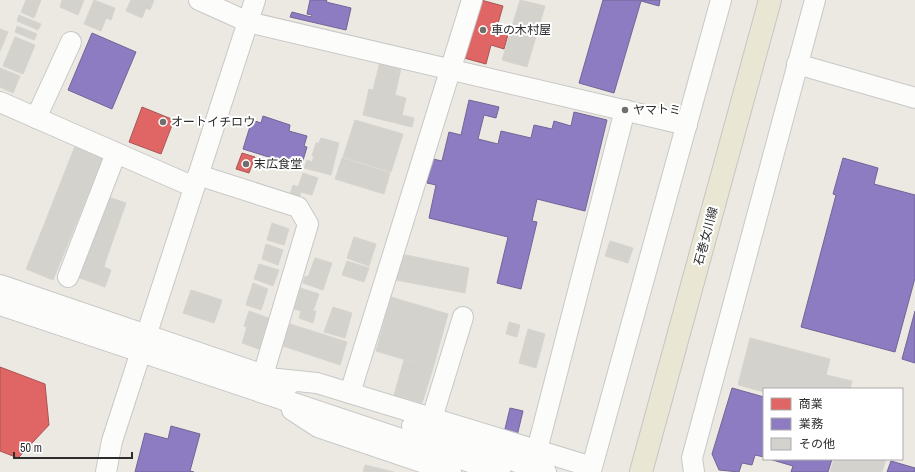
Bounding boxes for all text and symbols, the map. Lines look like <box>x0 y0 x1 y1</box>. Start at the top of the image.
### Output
place label: 車の木村屋 <box>491 22 551 38</box>
marker: 車の木村屋 <box>478 25 488 35</box>
place label: ヤマトミ <box>633 102 681 118</box>
marker: ヤマトミ <box>620 105 630 115</box>
place label: オートイチロウ <box>171 114 255 130</box>
marker: オートイチロウ <box>158 117 168 127</box>
place label: 末広食堂 <box>254 156 302 172</box>
marker: 末広食堂 <box>241 159 251 169</box>
street label: 石巻女川線 <box>691 205 721 267</box>
legend <box>763 388 903 460</box>
text: 商業 <box>799 396 823 412</box>
text: 業務 <box>799 416 823 432</box>
scale bar <box>14 434 132 460</box>
text: その他 <box>799 436 835 452</box>
text: 50 m <box>20 440 42 456</box>

